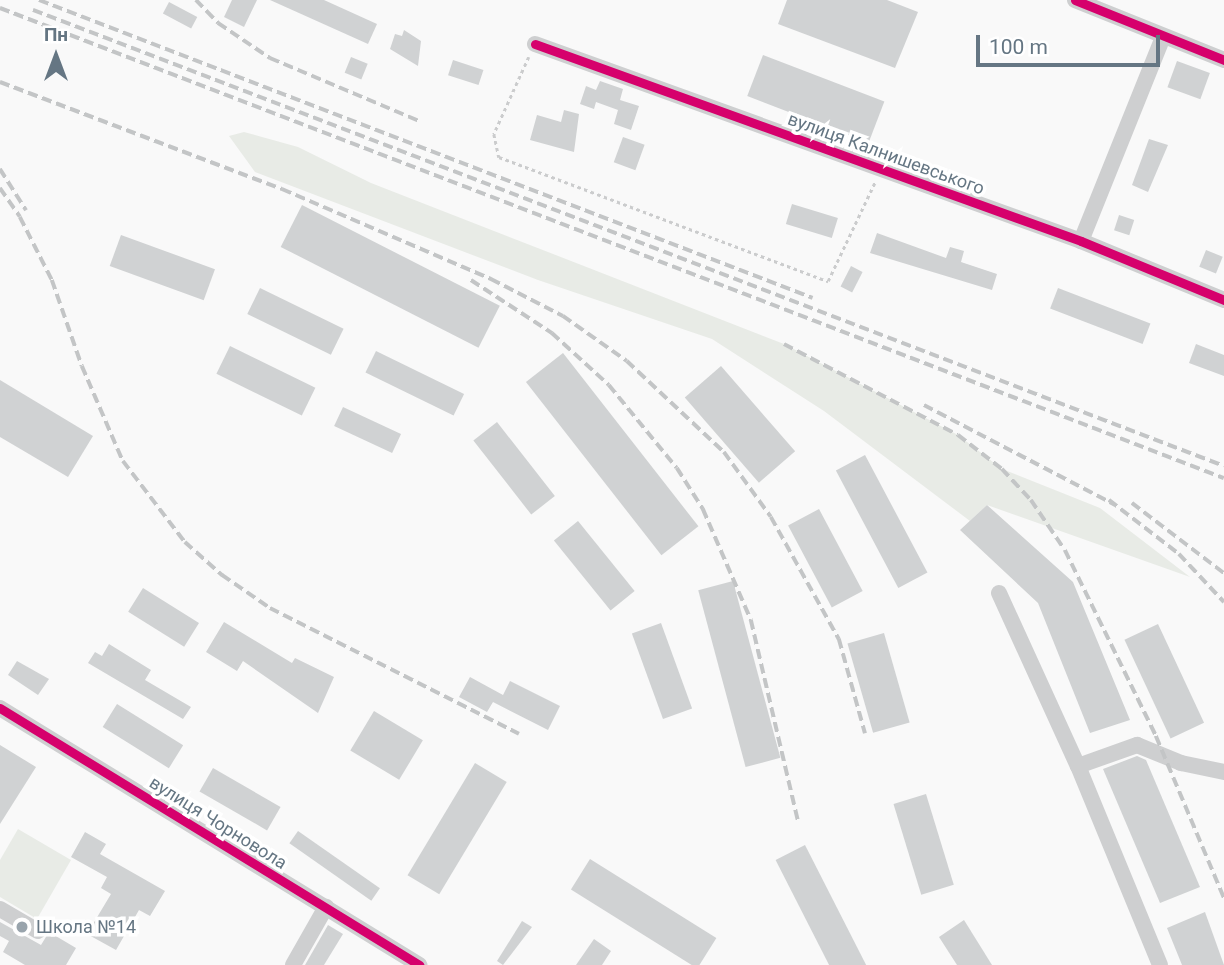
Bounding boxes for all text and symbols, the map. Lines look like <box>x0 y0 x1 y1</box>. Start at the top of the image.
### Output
north arrow <box>21 21 91 91</box>
scale bar <box>979 21 1163 65</box>
text: Пн <box>44 23 68 46</box>
text: 100 m <box>989 35 1048 59</box>
street label: вулиця Калнишевського <box>785 108 987 200</box>
street label: вулиця Чорновола <box>145 772 291 874</box>
place label: Школа №14 <box>36 916 136 938</box>
marker: Школа №14 <box>14 919 30 935</box>

